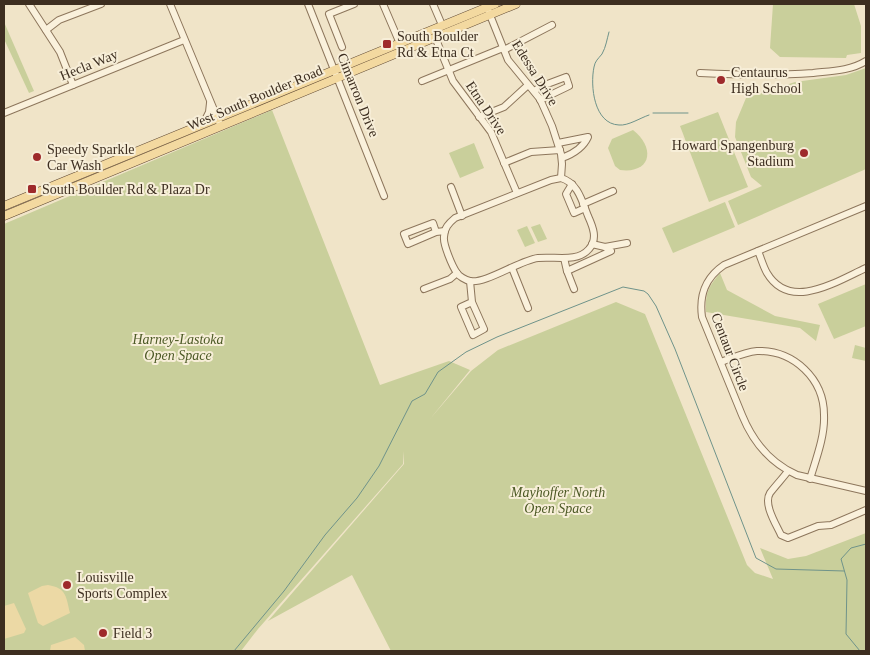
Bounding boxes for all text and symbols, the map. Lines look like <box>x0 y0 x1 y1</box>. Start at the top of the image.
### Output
place label: South Boulder Rd & Etna Ct <box>397 29 479 60</box>
marker: South Boulder Rd & Etna Ct <box>381 38 393 50</box>
street label: Edessa Drive <box>509 38 561 108</box>
street label: Hecla Way <box>58 47 120 83</box>
street label: Cimarron Drive <box>334 51 382 139</box>
street label: West South Boulder Road <box>185 63 325 133</box>
place label: Centaurus High School <box>731 65 802 96</box>
marker: Centaurus High School <box>715 74 727 86</box>
street label: Etna Drive <box>463 79 509 137</box>
place label: Howard Spangenburg Stadium <box>672 138 794 169</box>
place label: Speedy Sparkle Car Wash <box>47 142 134 173</box>
marker: Howard Spangenburg Stadium <box>798 147 810 159</box>
marker: Speedy Sparkle Car Wash <box>31 151 43 163</box>
place label: South Boulder Rd & Plaza Dr <box>42 182 210 197</box>
marker: South Boulder Rd & Plaza Dr <box>26 183 38 195</box>
street label: Centaur Circle <box>708 311 752 393</box>
park label: Harney-Lastoka Open Space <box>132 332 224 363</box>
park label: Mayhoffer North Open Space <box>510 485 605 516</box>
place label: Louisville Sports Complex <box>77 570 168 601</box>
marker: Louisville Sports Complex <box>61 579 73 591</box>
place label: Field 3 <box>113 626 152 641</box>
marker: Field 3 <box>97 627 109 639</box>

